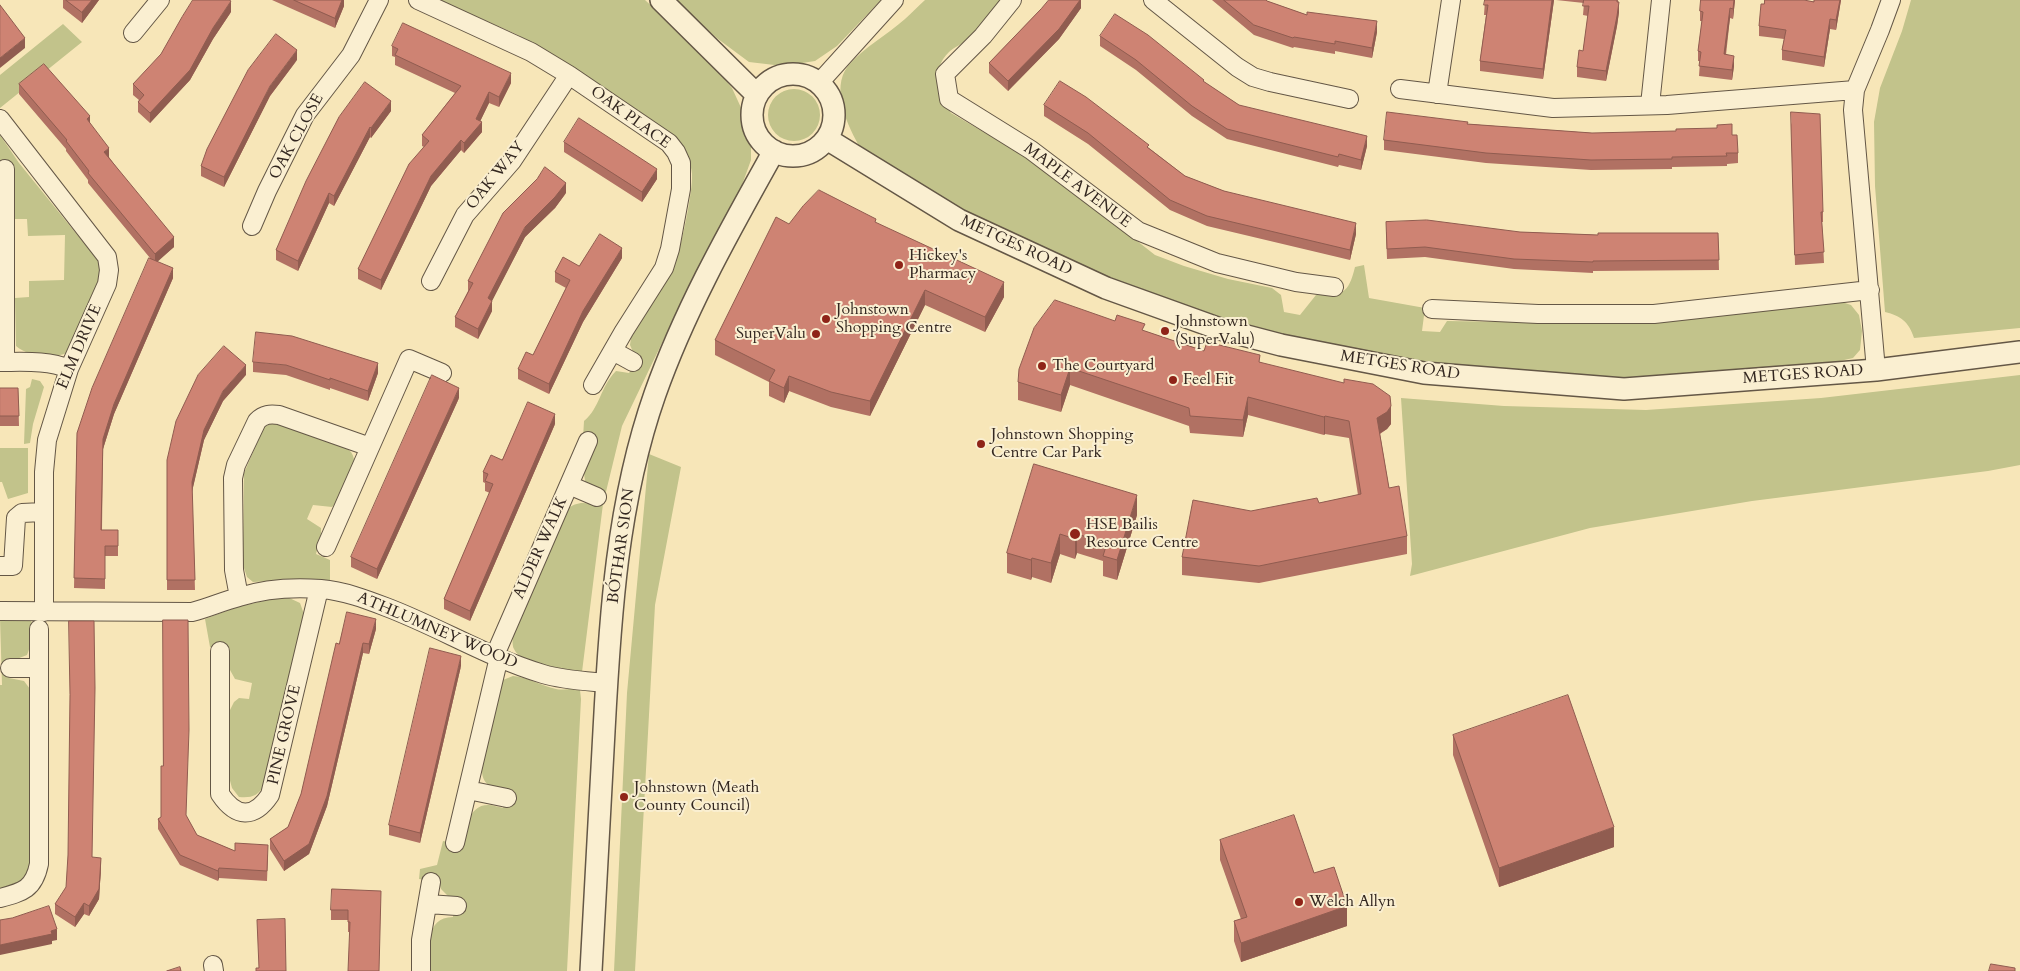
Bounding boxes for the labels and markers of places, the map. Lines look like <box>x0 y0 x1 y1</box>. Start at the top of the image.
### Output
place label: Hickey's Pharmacy <box>909 246 976 284</box>
marker: Hickey's Pharmacy <box>893 259 905 271</box>
place label: Johnstown Shopping Centre <box>836 300 952 338</box>
place label: Johnstown (SuperValu) <box>1175 312 1255 350</box>
marker: Johnstown Shopping Centre <box>820 313 832 325</box>
place label: SuperValu <box>736 324 806 344</box>
marker: Johnstown (SuperValu) <box>1159 325 1171 337</box>
marker: SuperValu <box>810 328 822 340</box>
place label: The Courtyard <box>1052 356 1154 376</box>
marker: The Courtyard <box>1036 360 1048 372</box>
place label: Feel Fit <box>1183 370 1234 390</box>
marker: Feel Fit <box>1167 374 1179 386</box>
place label: Johnstown Shopping Centre Car Park <box>991 425 1133 463</box>
marker: Johnstown Shopping Centre Car Park <box>975 438 987 450</box>
place label: HSE Bailis Resource Centre <box>1086 515 1199 553</box>
marker: HSE Bailis Resource Centre <box>1068 527 1082 541</box>
place label: Johnstown (Meath County Council) <box>634 778 759 816</box>
marker: Johnstown (Meath County Council) <box>618 791 630 803</box>
place label: Welch Allyn <box>1309 892 1395 912</box>
marker: Welch Allyn <box>1293 896 1305 908</box>

